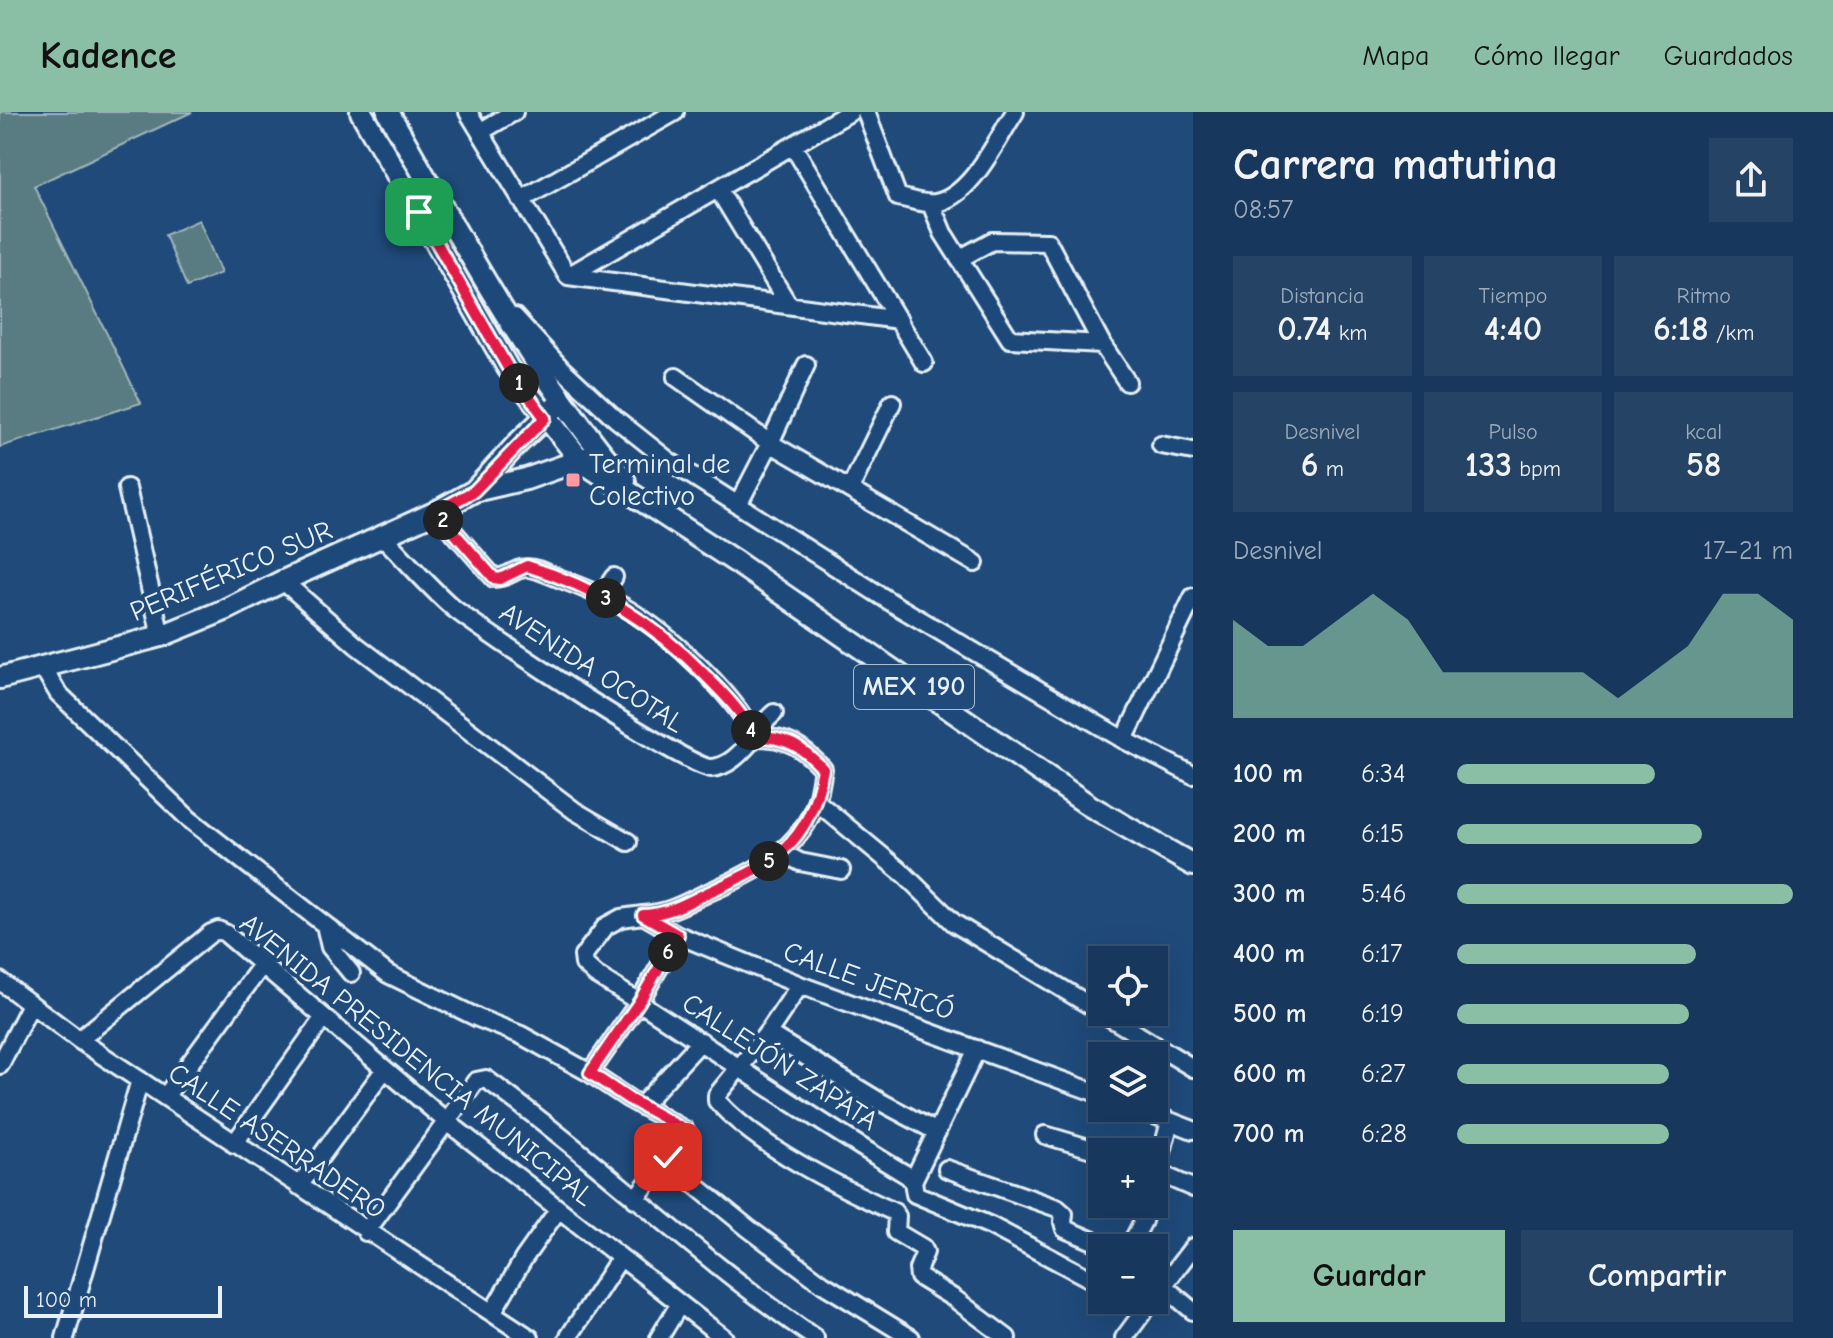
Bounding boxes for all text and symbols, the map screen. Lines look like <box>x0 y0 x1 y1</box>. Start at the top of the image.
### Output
text: Kadence <box>40 34 176 78</box>
text: Mapa <box>1362 40 1429 72</box>
text: Cómo llegar <box>1473 40 1620 72</box>
text: Guardados <box>1664 40 1793 72</box>
button: share <box>1709 138 1793 222</box>
text: Carrera matutina <box>1233 139 1558 190</box>
pin <box>385 178 453 246</box>
icon: arrive <box>397 190 441 234</box>
text: 08:57 <box>1233 195 1293 225</box>
text: Distancia <box>1280 283 1364 309</box>
text: Tiempo <box>1478 283 1548 309</box>
text: Ritmo <box>1677 283 1731 309</box>
text: 0.74 <box>1277 309 1331 349</box>
text: 4:40 <box>1484 309 1542 349</box>
text: 6:18 <box>1653 309 1709 349</box>
text: km <box>1331 320 1368 346</box>
text: /km <box>1709 320 1754 346</box>
pin: 1 <box>499 363 539 403</box>
text: 1 <box>515 370 523 396</box>
text: Desnivel <box>1284 419 1360 445</box>
text: Pulso <box>1488 419 1538 445</box>
text: kcal <box>1685 419 1722 445</box>
text: 6 <box>1301 445 1318 485</box>
text: 133 <box>1465 445 1512 485</box>
text: 58 <box>1686 445 1721 485</box>
place label: Terminal de Colectivo <box>589 448 730 512</box>
text: m <box>1318 456 1344 482</box>
text: bpm <box>1512 456 1561 482</box>
marker: Terminal de Colectivo <box>564 471 582 489</box>
pin: 2 <box>423 500 463 540</box>
text: 2 <box>438 507 448 533</box>
street label: PERIFÉRICO SUR <box>125 513 337 628</box>
text: Desnivel <box>1233 536 1323 566</box>
text: 17–21 m <box>1703 536 1793 566</box>
pin: 3 <box>586 578 626 618</box>
text: 3 <box>601 585 611 611</box>
street label: AVENIDA OCOTAL <box>494 596 690 740</box>
road number: MEX 190 <box>854 665 974 709</box>
pin: 4 <box>731 710 771 750</box>
text: 4 <box>746 717 756 743</box>
text: 100 m <box>1233 759 1303 789</box>
text: 6:34 <box>1361 759 1406 789</box>
text: 200 m <box>1233 819 1306 849</box>
text: 6:15 <box>1361 819 1404 849</box>
pin: 5 <box>749 841 789 881</box>
text: 5 <box>763 848 775 874</box>
text: 300 m <box>1233 879 1306 909</box>
text: 5:46 <box>1361 879 1406 909</box>
street label: AVENIDA PRESIDENCIA MUNICIPAL <box>234 907 600 1213</box>
pin: 6 <box>648 932 688 972</box>
street label: CALLE JERICÓ <box>779 934 959 1027</box>
text: 6 <box>662 939 674 965</box>
text: 400 m <box>1233 939 1305 969</box>
text: 6:17 <box>1361 939 1402 969</box>
map controls <box>1088 946 1168 1314</box>
button: locate <box>1088 946 1168 1026</box>
street label: CALLEJÓN ZAPATA <box>676 986 884 1137</box>
text: 500 m <box>1233 999 1307 1029</box>
text: 6:19 <box>1361 999 1404 1029</box>
button: layers <box>1088 1042 1168 1122</box>
street label: CALLE ASERRADERO <box>162 1056 392 1226</box>
text: 600 m <box>1233 1059 1306 1089</box>
text: 6:27 <box>1361 1059 1406 1089</box>
text: 700 m <box>1233 1119 1304 1149</box>
text: 6:28 <box>1361 1119 1407 1149</box>
pin <box>634 1123 702 1191</box>
icon: check <box>646 1135 690 1179</box>
button: + <box>1088 1138 1168 1218</box>
button: Guardar <box>1233 1230 1505 1322</box>
button: Compartir <box>1521 1230 1793 1322</box>
button: − <box>1088 1234 1168 1314</box>
scale bar <box>24 1282 222 1318</box>
text: 100 m <box>36 1287 97 1313</box>

